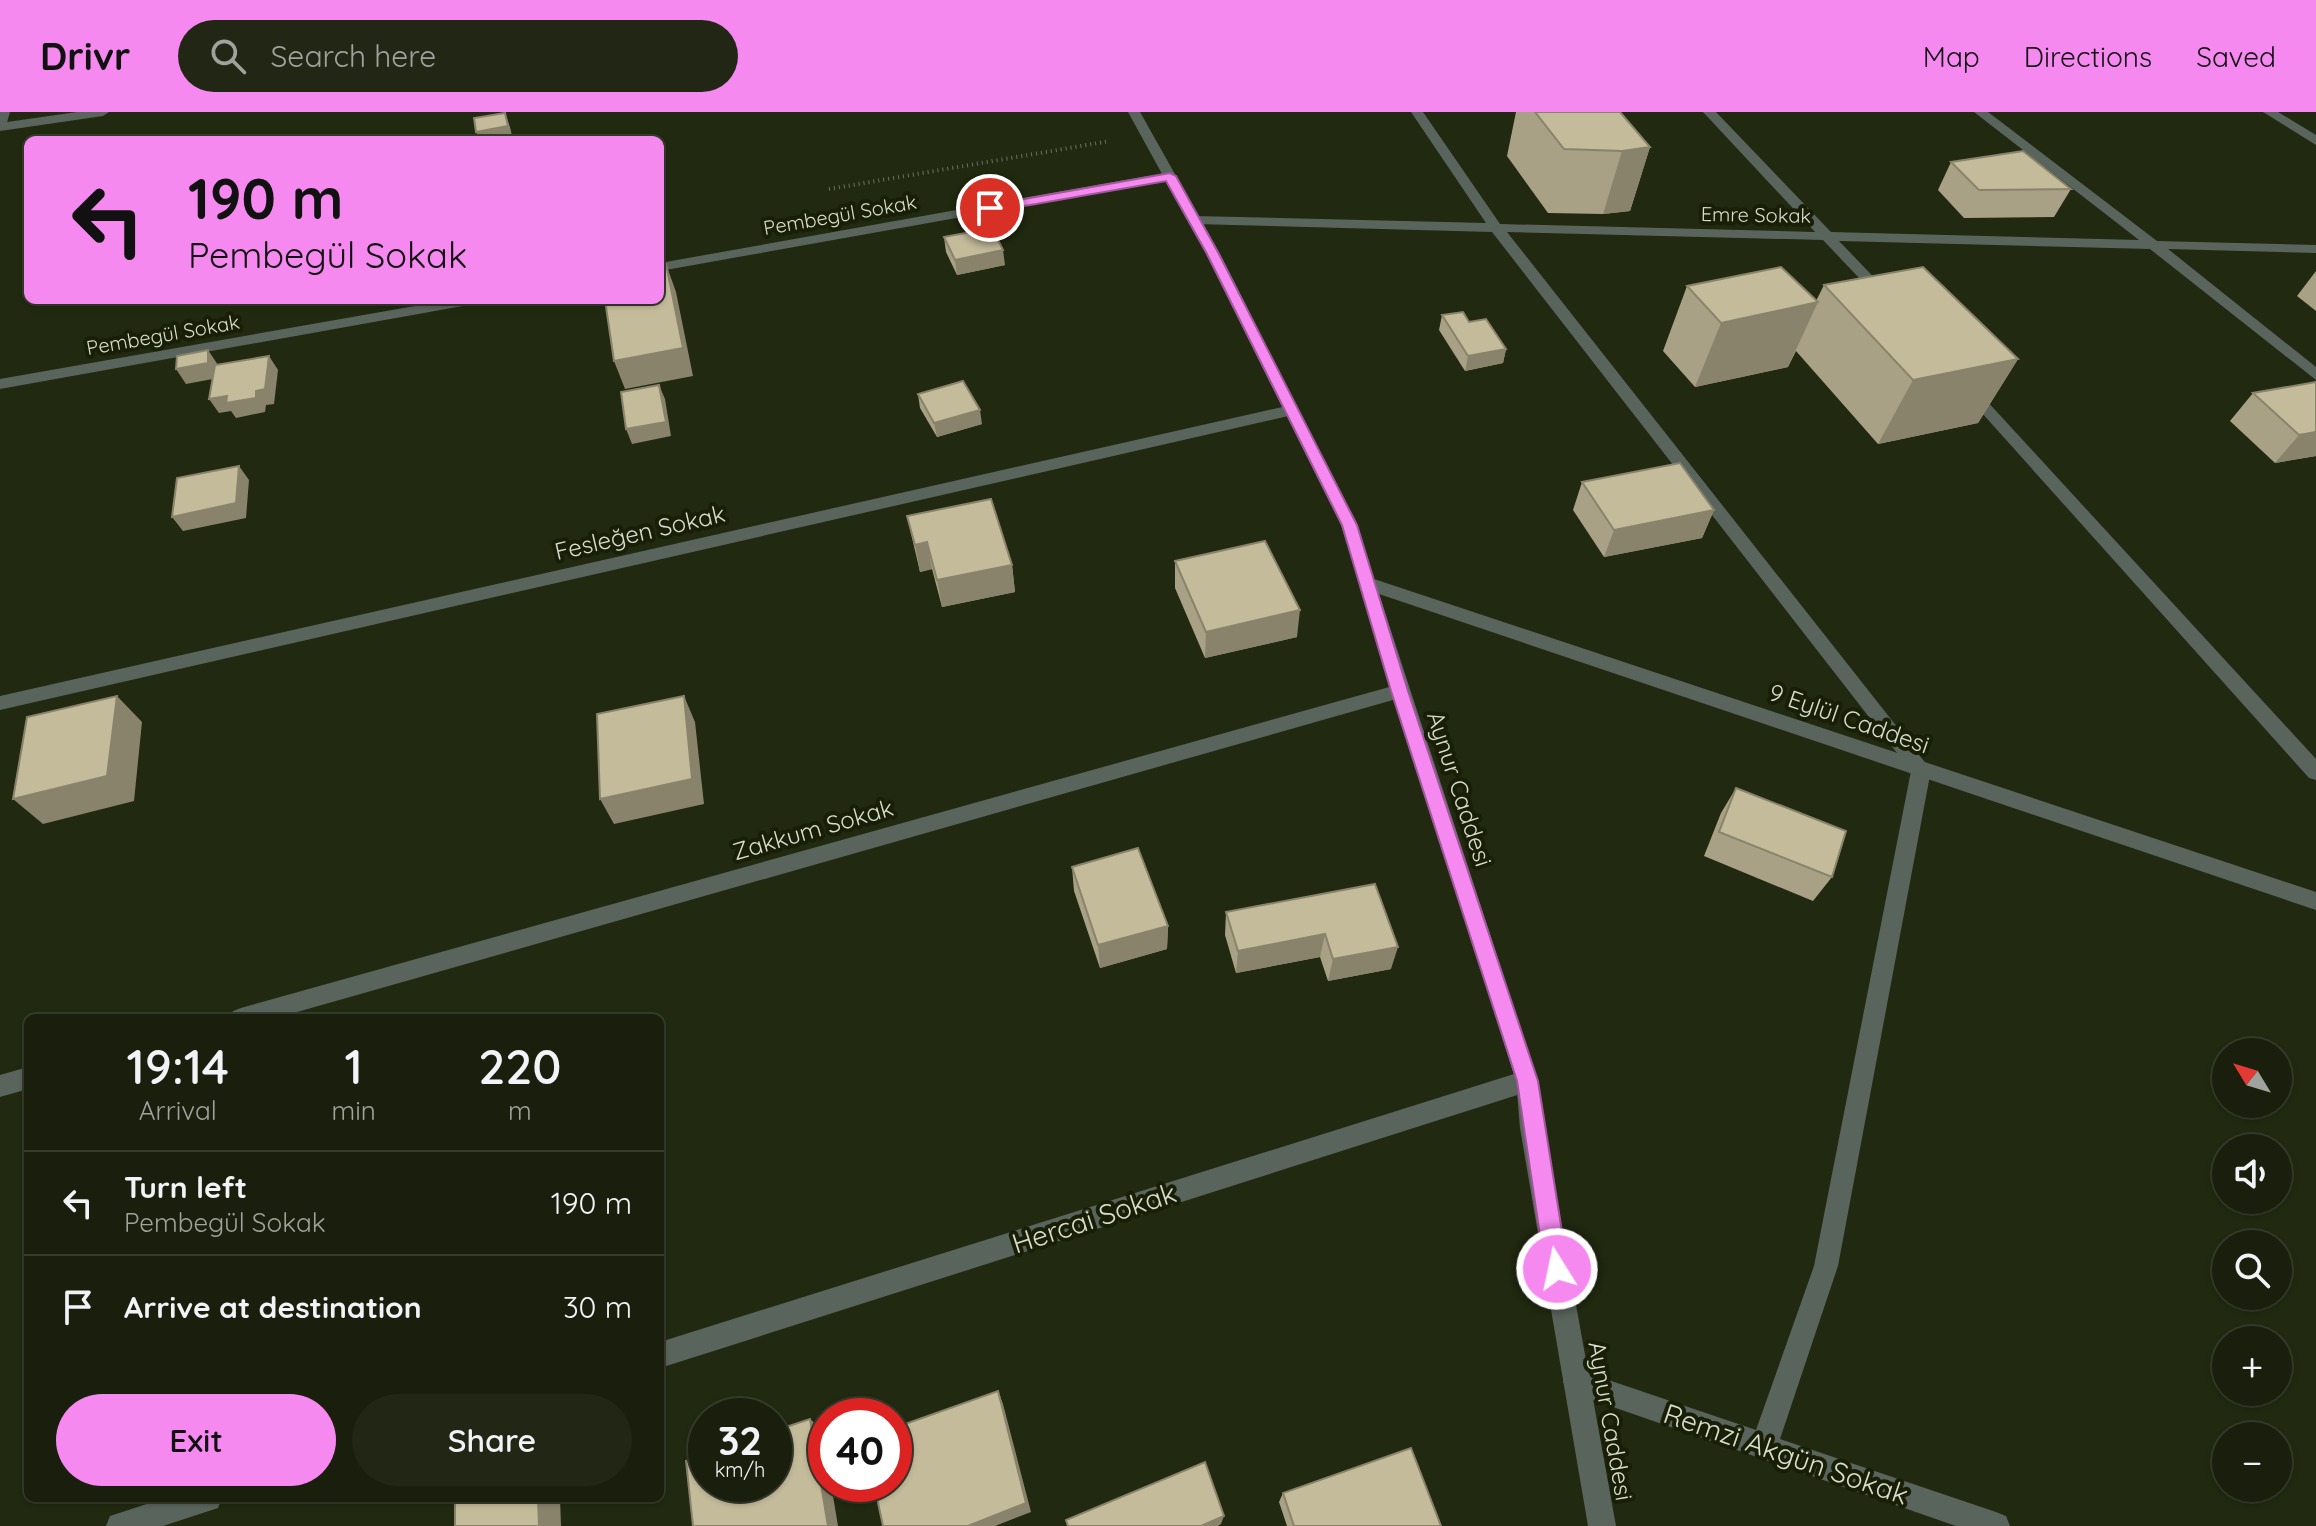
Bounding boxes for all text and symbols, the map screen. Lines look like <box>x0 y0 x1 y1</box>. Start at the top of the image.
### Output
search box <box>178 20 738 92</box>
text: Drivr <box>40 32 130 80</box>
icon: search <box>206 34 250 78</box>
text: Search here <box>270 37 436 75</box>
text: Map <box>1923 39 1980 74</box>
text: Directions <box>2024 39 2152 74</box>
text: Saved <box>2196 39 2276 74</box>
text: 190 m <box>188 163 343 233</box>
icon: left <box>56 168 160 272</box>
pin <box>956 174 1024 242</box>
icon: arrive <box>968 186 1012 230</box>
street label: Pembegül Sokak <box>761 189 918 240</box>
street label: Emre Sokak <box>1701 201 1811 228</box>
text: Pembegül Sokak <box>188 232 467 277</box>
street label: Pembegül Sokak <box>84 309 241 360</box>
street label: Fesleğen Sokak <box>552 498 728 566</box>
street label: 9 Eylül Caddesi <box>1765 677 1933 759</box>
street label: Aynur Caddesi <box>1421 707 1499 870</box>
street label: Zakkum Sokak <box>729 792 896 866</box>
text: 19:14 <box>126 1036 229 1096</box>
text: 1 <box>344 1036 363 1096</box>
text: 220 <box>478 1036 562 1096</box>
north arrow <box>2212 1038 2292 1118</box>
map controls <box>2212 1038 2292 1502</box>
text: Arrival <box>139 1094 217 1127</box>
text: min <box>331 1094 376 1127</box>
text: m <box>508 1094 532 1127</box>
button: sound <box>2212 1134 2292 1214</box>
text: Turn left <box>124 1168 247 1206</box>
street label: Hercai Sokak <box>1007 1175 1180 1261</box>
icon: left <box>56 1181 100 1225</box>
text: 190 m <box>551 1184 632 1222</box>
text: Pembegül Sokak <box>124 1206 326 1239</box>
position arrow <box>1515 1227 1599 1311</box>
button: search <box>2212 1230 2292 1310</box>
icon: arrive <box>56 1285 100 1329</box>
text: Arrive at destination <box>124 1288 422 1326</box>
text: 30 m <box>563 1288 632 1326</box>
button: + <box>2212 1326 2292 1406</box>
street label: Aynur Caddesi <box>1582 1339 1640 1503</box>
button: Exit <box>56 1394 336 1486</box>
button: Share <box>352 1394 632 1486</box>
street label: Remzi Akgün Sokak <box>1659 1395 1913 1512</box>
speed limit sign: 40 <box>808 1398 912 1502</box>
text: 32 <box>718 1415 762 1465</box>
button: − <box>2212 1422 2292 1502</box>
text: km/h <box>715 1457 765 1482</box>

